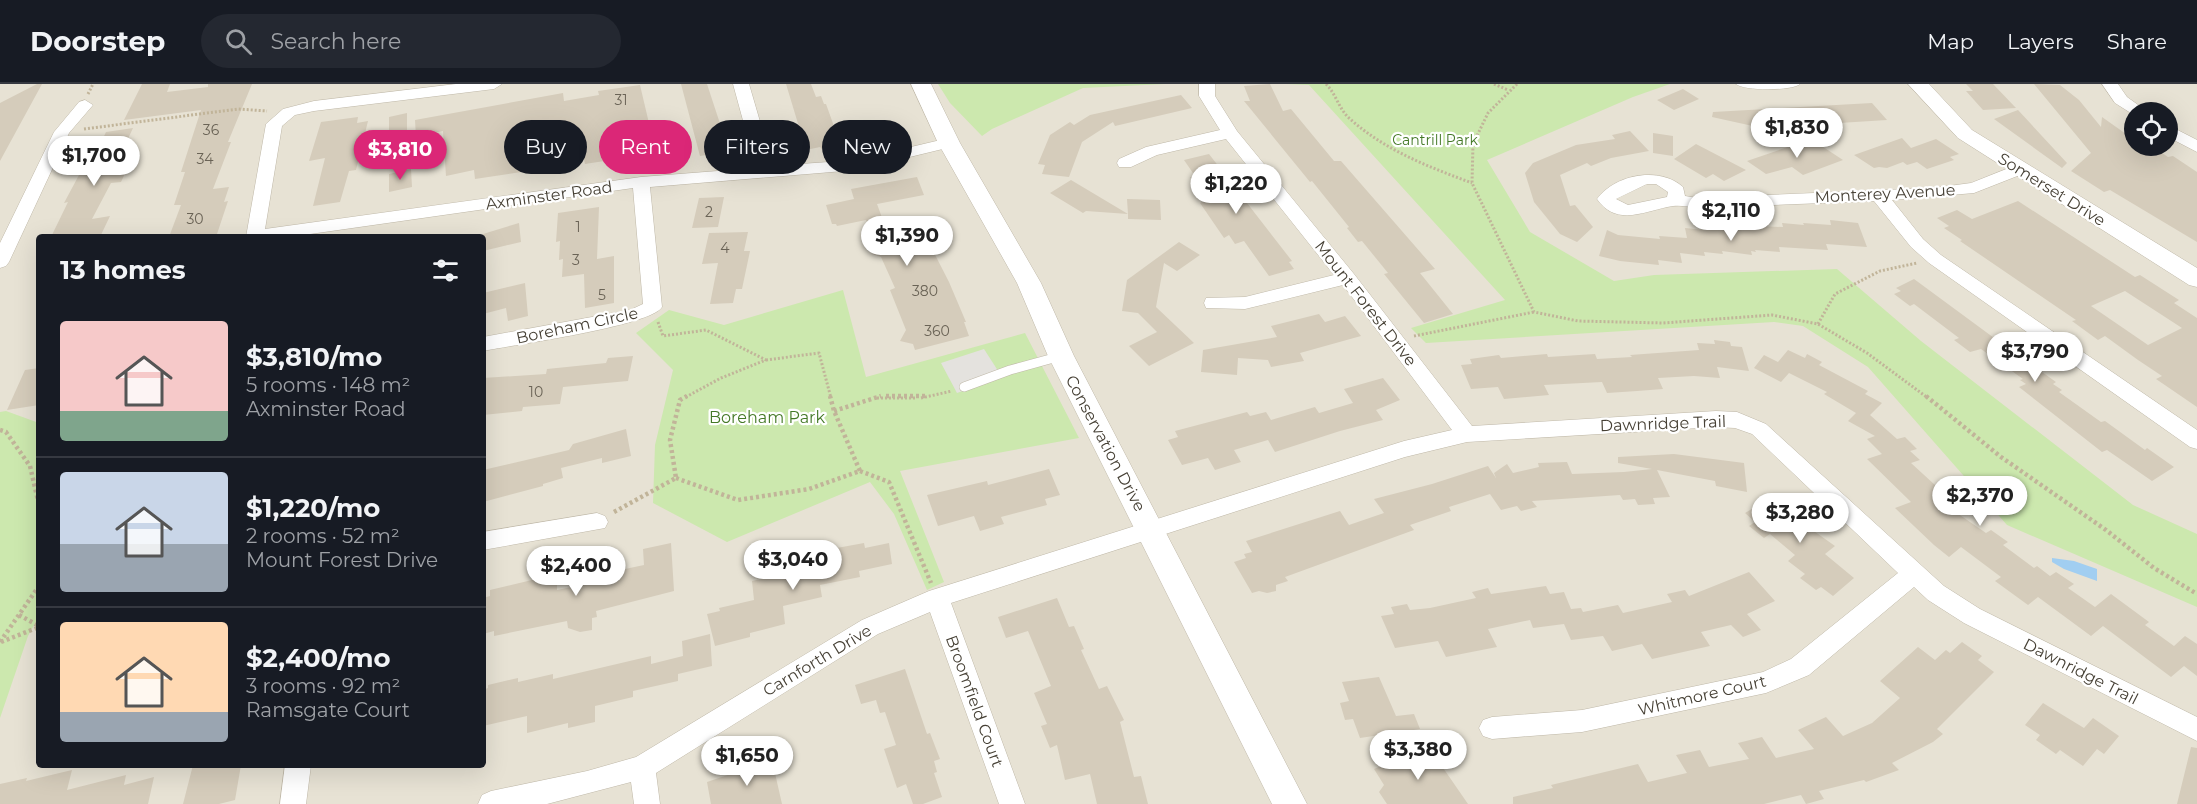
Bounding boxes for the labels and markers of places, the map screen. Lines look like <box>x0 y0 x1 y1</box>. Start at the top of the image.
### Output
pin: $1,830 <box>1748 108 1846 159</box>
pin: $3,810 <box>351 130 449 181</box>
pin: $1,700 <box>45 136 143 187</box>
pin: $1,220 <box>1187 164 1285 215</box>
pin: $2,110 <box>1682 191 1780 242</box>
pin: $1,390 <box>858 216 956 267</box>
pin: $3,790 <box>1986 332 2084 383</box>
pin: $2,370 <box>1931 476 2029 527</box>
pin: $3,280 <box>1751 493 1849 544</box>
pin: $3,040 <box>744 540 842 591</box>
pin: $2,400 <box>527 546 625 597</box>
pin: $3,380 <box>1369 730 1467 781</box>
pin: $1,650 <box>698 736 796 787</box>

